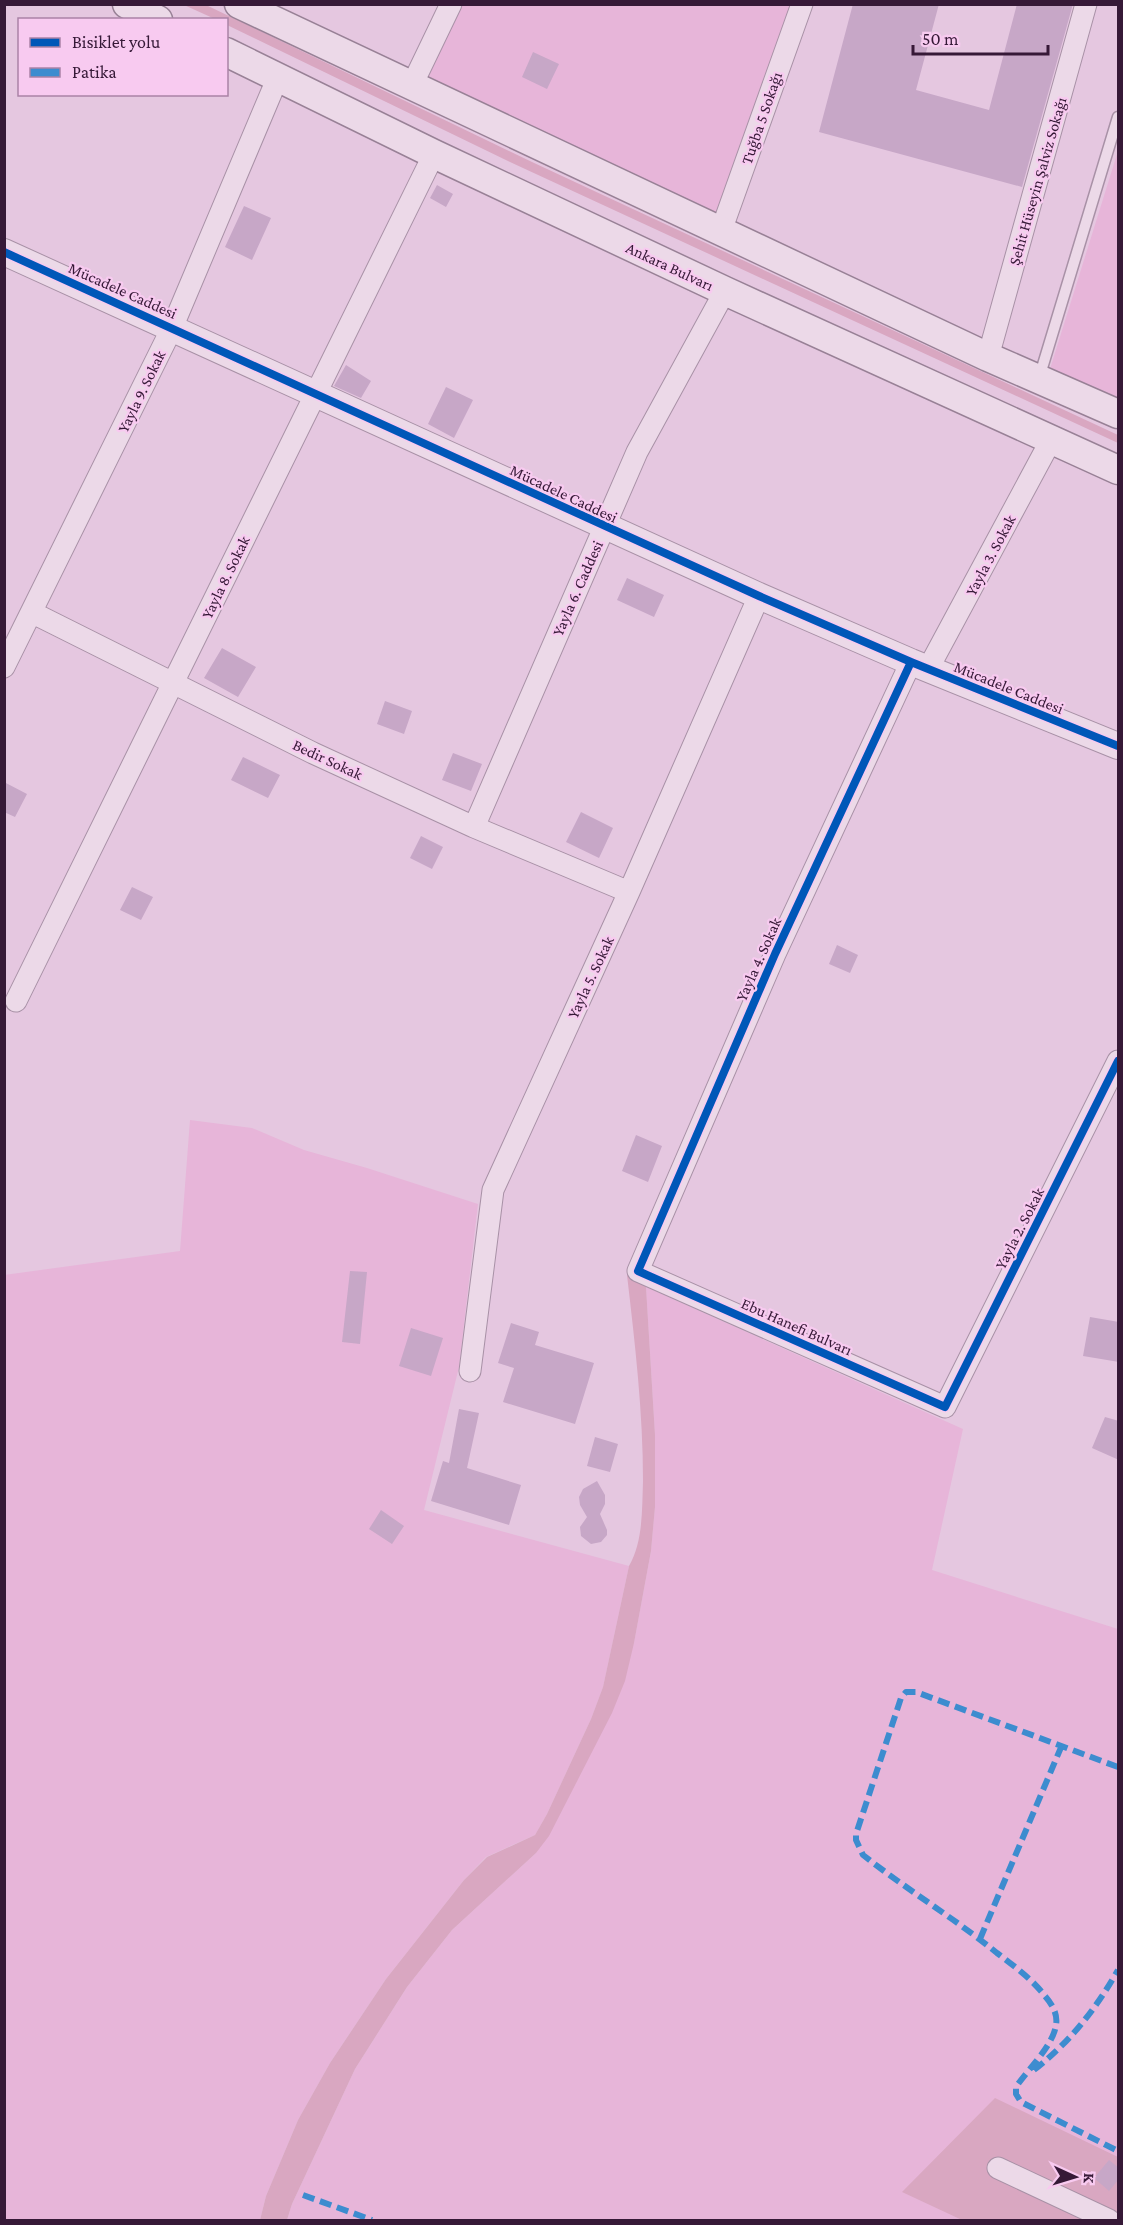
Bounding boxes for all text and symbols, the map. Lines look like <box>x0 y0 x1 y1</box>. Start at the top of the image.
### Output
legend <box>18 18 228 96</box>
scale bar <box>913 18 1048 56</box>
text: 50 m <box>922 29 959 49</box>
text: Bisiklet yolu <box>72 32 161 52</box>
text: Patika <box>72 62 117 82</box>
street label: Tuğba 5 Sokağı <box>738 70 786 167</box>
street label: Şehit Hüseyin Şalviz Sokağı <box>1005 95 1071 267</box>
street label: Ankara Bulvarı <box>623 239 716 294</box>
street label: Mücadele Caddesi <box>66 259 180 322</box>
street label: Yayla 9. Sokak <box>114 347 170 435</box>
street label: Mücadele Caddesi <box>507 461 620 526</box>
street label: Yayla 3. Sokak <box>962 512 1020 599</box>
street label: Yayla 8. Sokak <box>198 533 254 622</box>
street label: Yayla 6. Caddesi <box>549 538 607 639</box>
street label: Mücadele Caddesi <box>952 658 1066 717</box>
street label: Bedir Sokak <box>290 736 366 783</box>
street label: Yayla 4. Sokak <box>732 914 786 1004</box>
street label: Yayla 5. Sokak <box>564 933 618 1022</box>
street label: Yayla 2. Sokak <box>992 1184 1048 1272</box>
street label: Ebu Hanefi Bulvarı <box>739 1294 855 1358</box>
north arrow <box>1045 2147 1105 2207</box>
text: K <box>1081 2172 1098 2184</box>

